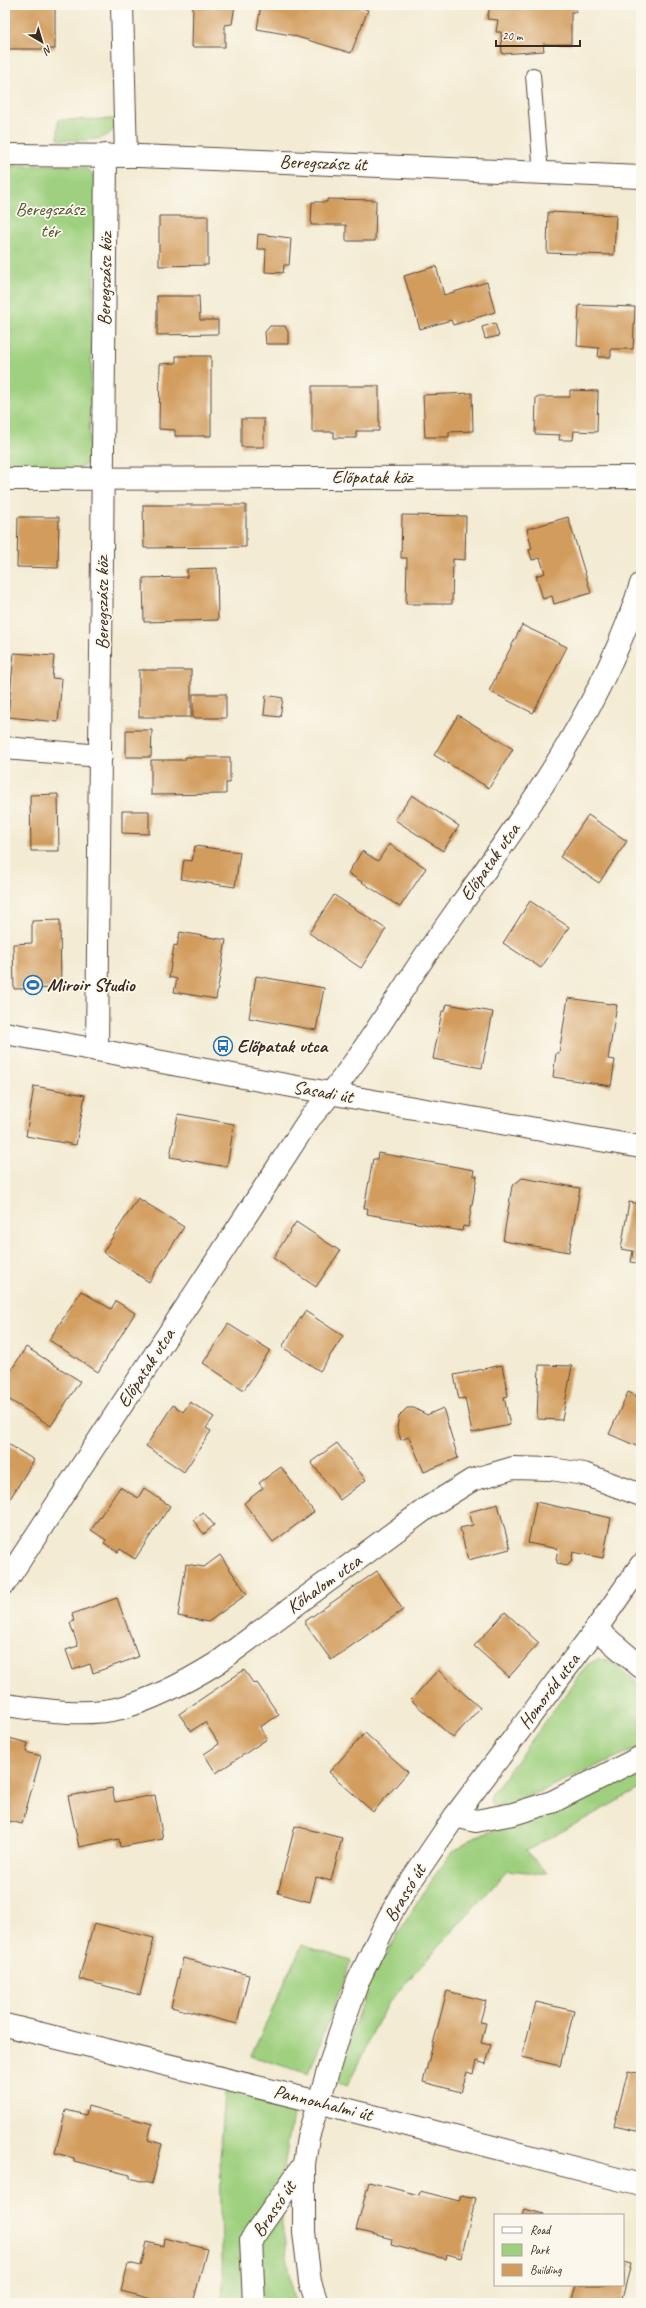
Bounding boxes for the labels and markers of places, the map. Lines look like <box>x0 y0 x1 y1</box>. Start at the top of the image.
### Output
place label: Miroir Studio <box>47 973 136 997</box>
sports icon: Miroir Studio <box>22 974 44 996</box>
place label: Előpatak utca <box>237 1034 329 1058</box>
bus stop icon: Előpatak utca <box>212 1035 234 1057</box>

